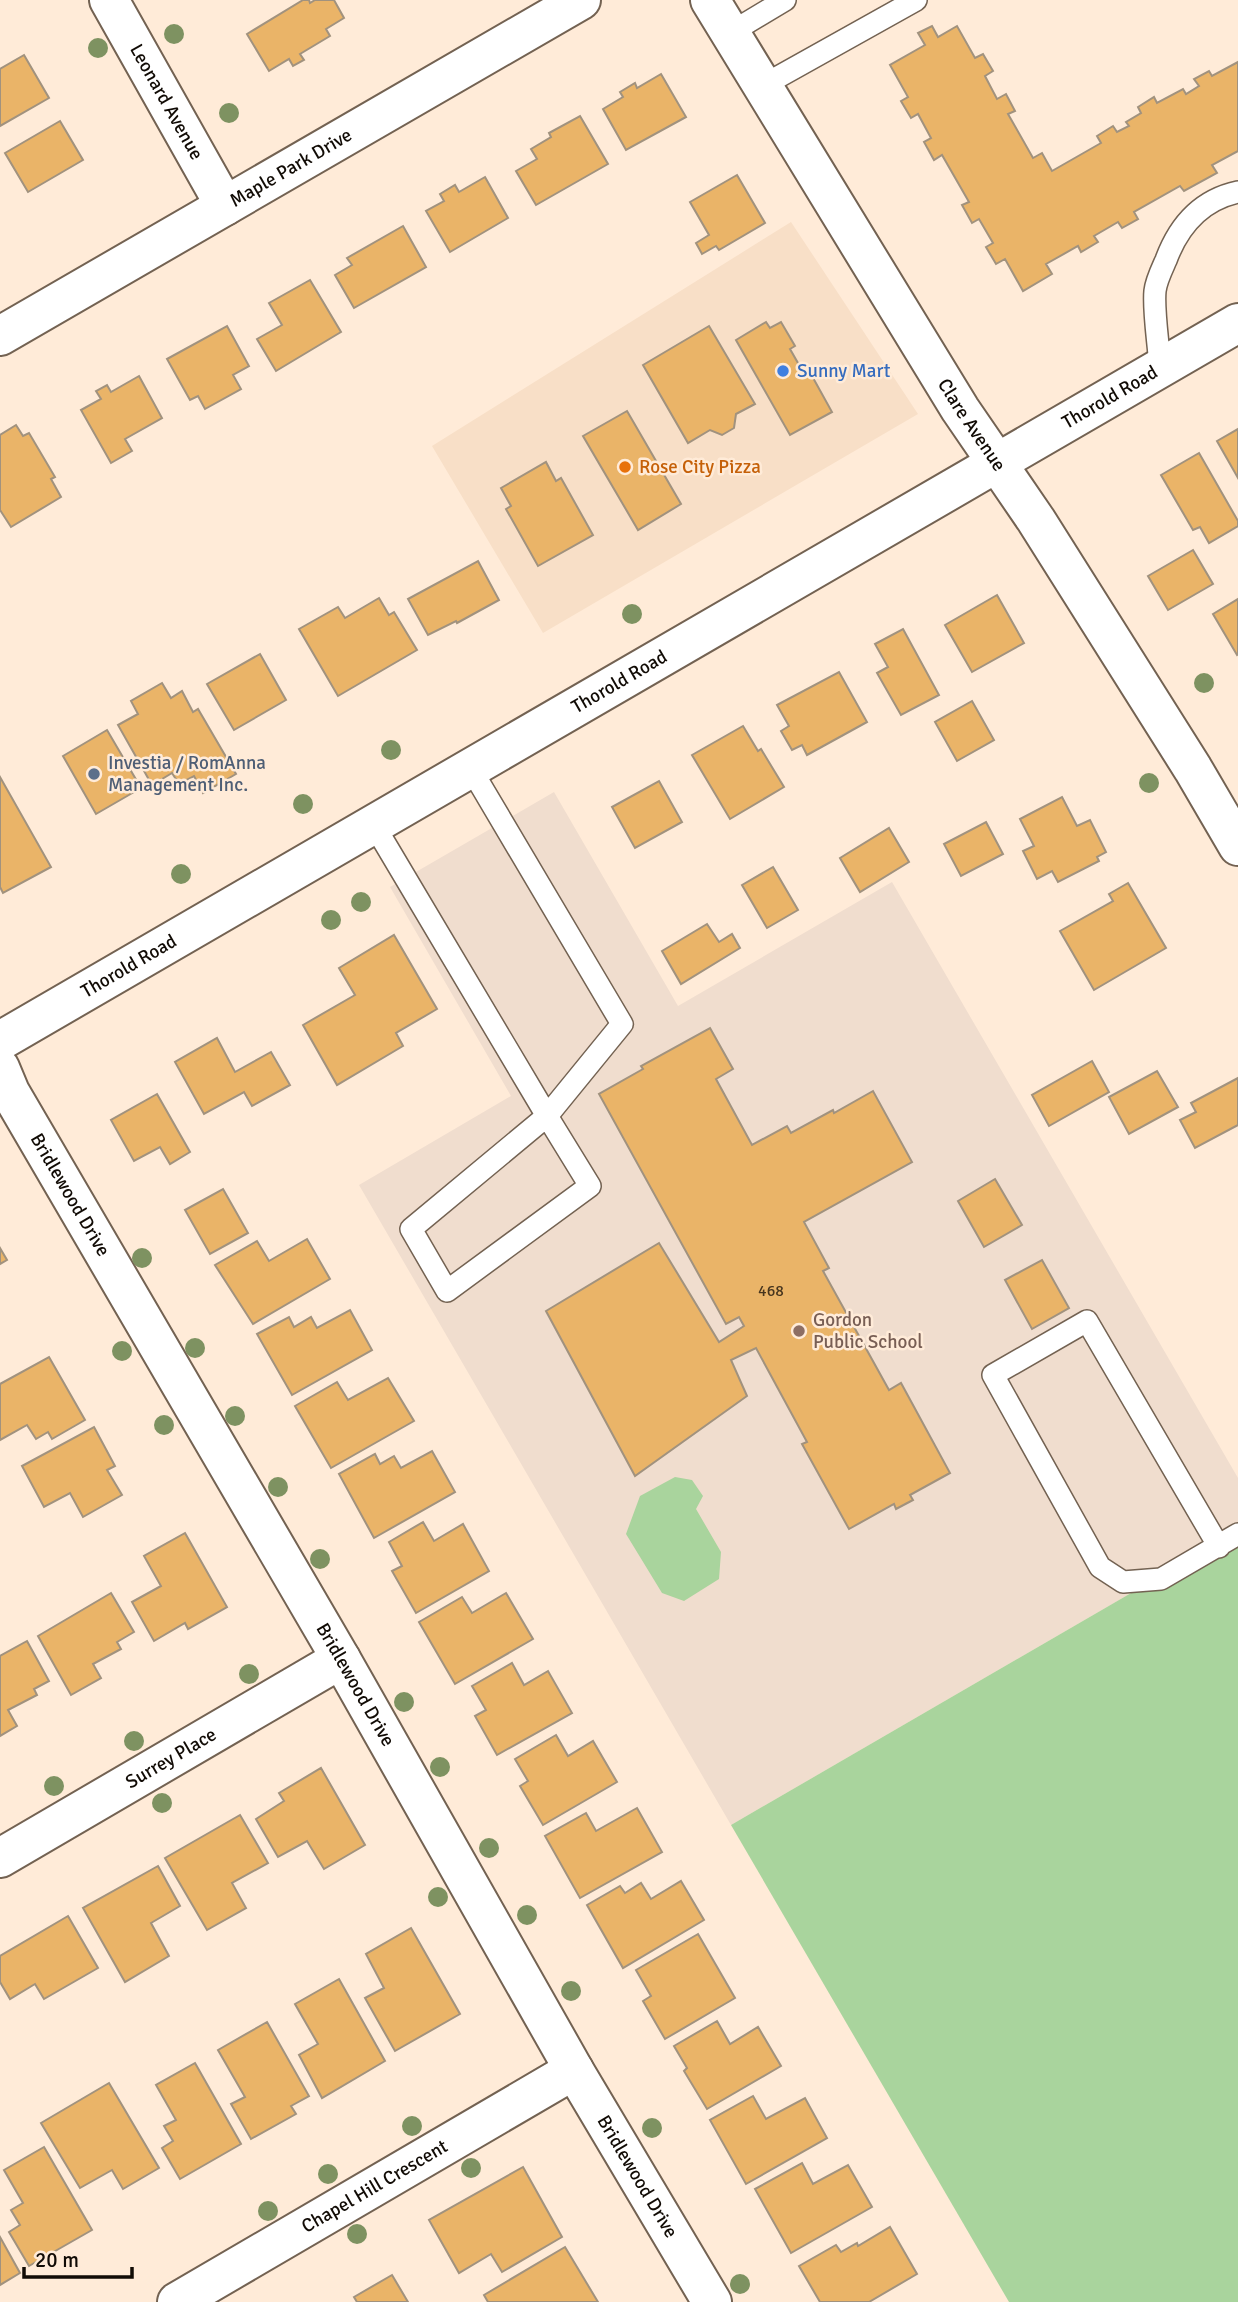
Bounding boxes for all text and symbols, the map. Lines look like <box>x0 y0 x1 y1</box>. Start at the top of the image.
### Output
street label: Leonard Avenue <box>124 40 209 164</box>
street label: Maple Park Drive <box>225 123 356 213</box>
place label: Sunny Mart <box>797 359 891 383</box>
street label: Thorold Road <box>1058 360 1162 434</box>
marker: Sunny Mart <box>775 363 791 379</box>
street label: Clare Avenue <box>932 374 1011 476</box>
place label: Rose City Pizza <box>639 455 761 479</box>
marker: Rose City Pizza <box>617 459 633 475</box>
street label: Thorold Road <box>567 645 671 719</box>
place label: Investia / RomAnna Management Inc. <box>108 751 266 797</box>
marker: Investia / RomAnna Management Inc. <box>86 766 102 782</box>
street label: Thorold Road <box>77 929 181 1003</box>
street label: Bridlewood Drive <box>25 1129 115 1261</box>
house number: 468 <box>758 1281 784 1301</box>
place label: Gordon Public School <box>813 1308 923 1354</box>
marker: Gordon Public School <box>791 1323 807 1339</box>
street label: Bridlewood Drive <box>311 1619 400 1751</box>
street label: Surrey Place <box>121 1722 221 1794</box>
street label: Bridlewood Drive <box>592 2111 683 2242</box>
street label: Chapel Hill Crescent <box>297 2134 452 2239</box>
scale bar <box>24 2236 133 2280</box>
text: 20 m <box>35 2247 79 2273</box>

